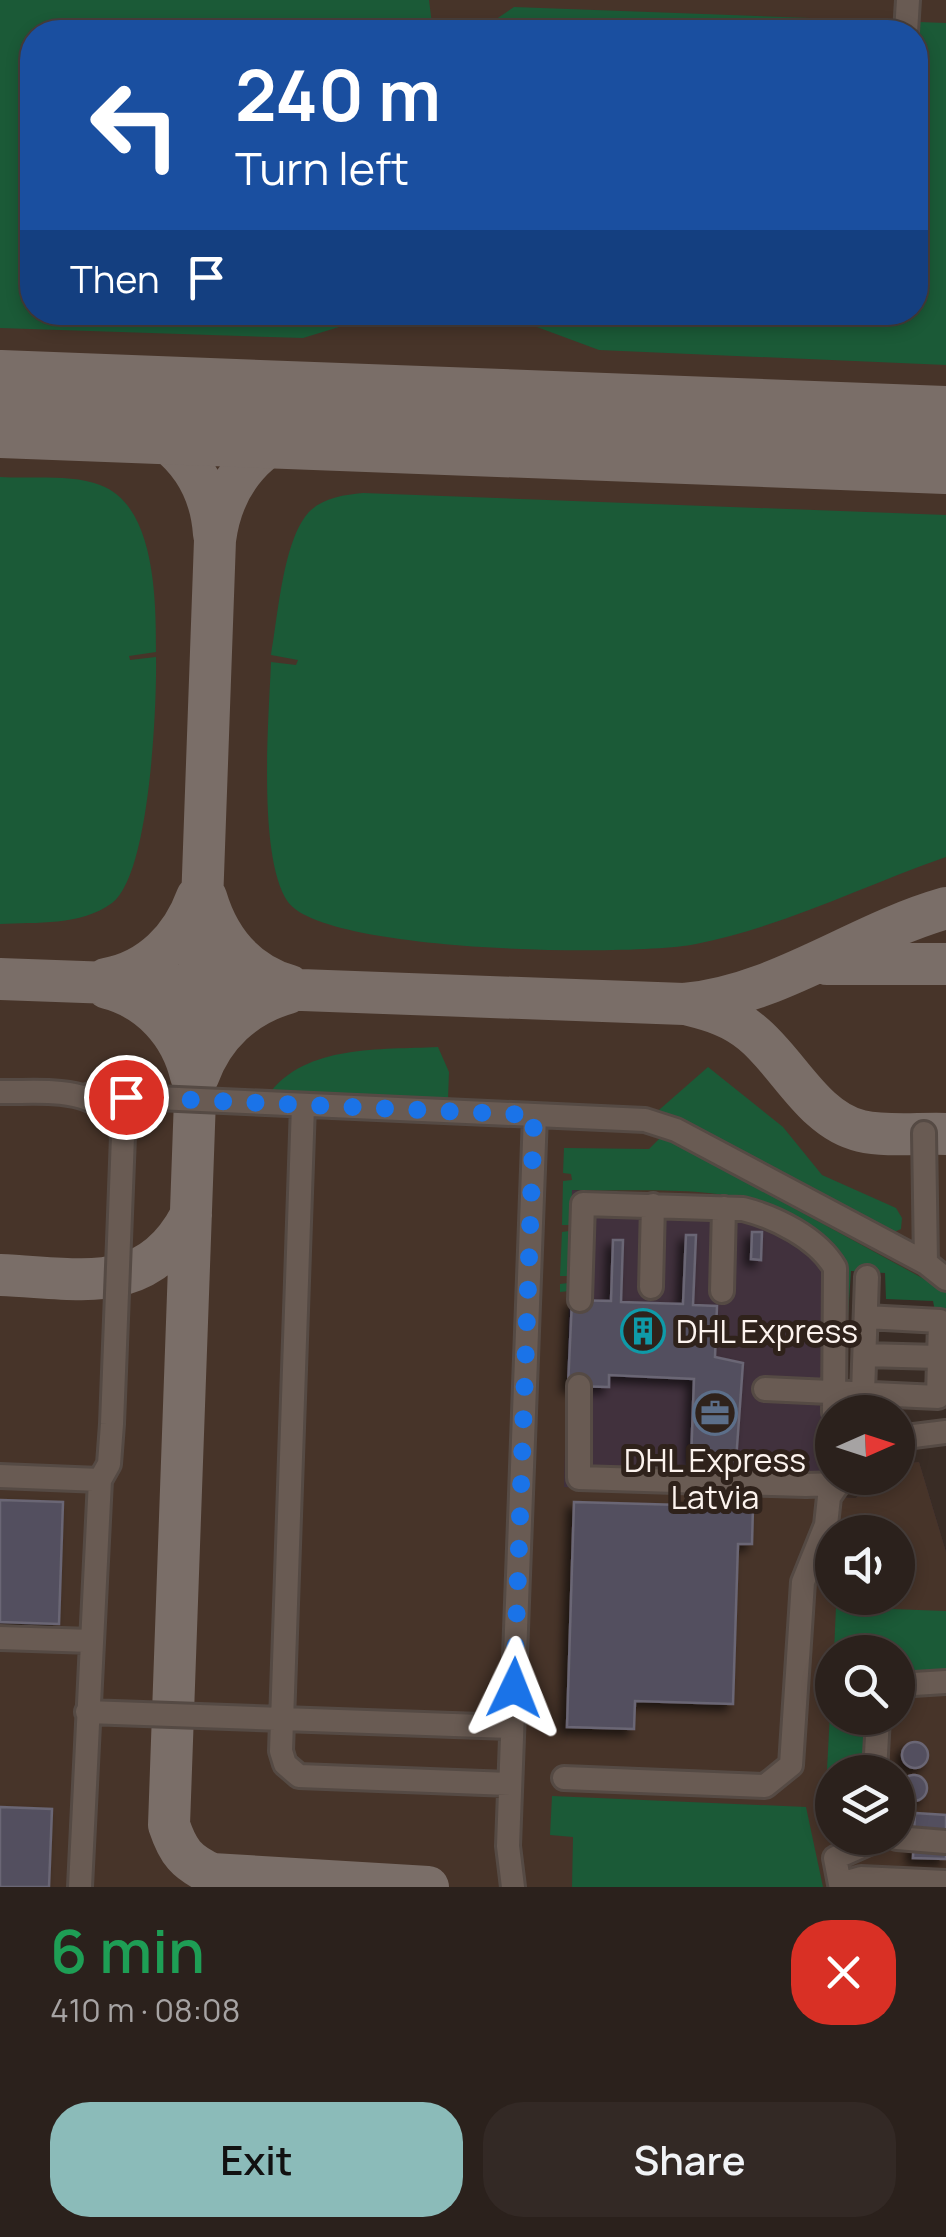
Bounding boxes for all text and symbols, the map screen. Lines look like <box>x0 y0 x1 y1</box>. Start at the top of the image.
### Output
text: 240 m <box>235 46 441 142</box>
icon: left <box>70 60 200 190</box>
text: Turn left <box>235 137 409 199</box>
icon: arrive <box>179 250 234 305</box>
text: Then <box>70 252 159 304</box>
pin <box>84 1055 169 1140</box>
icon: arrive <box>99 1070 154 1125</box>
building icon: DHL Express <box>620 1308 666 1354</box>
place label: DHL Express <box>676 1309 858 1353</box>
office icon: DHL Express Latvia <box>692 1390 738 1436</box>
north arrow <box>815 1395 915 1495</box>
map controls <box>815 1395 915 1855</box>
place label: DHL Express Latvia <box>624 1438 806 1519</box>
button: sound <box>815 1515 915 1615</box>
button: search <box>815 1635 915 1735</box>
position arrow <box>462 1636 566 1740</box>
button: layers <box>815 1755 915 1855</box>
text: 6 min <box>50 1909 205 1991</box>
button: close <box>791 1920 896 2025</box>
text: 410 m · 08:08 <box>50 1988 240 2032</box>
button: Exit <box>50 2102 463 2217</box>
button: Share <box>483 2102 896 2217</box>

